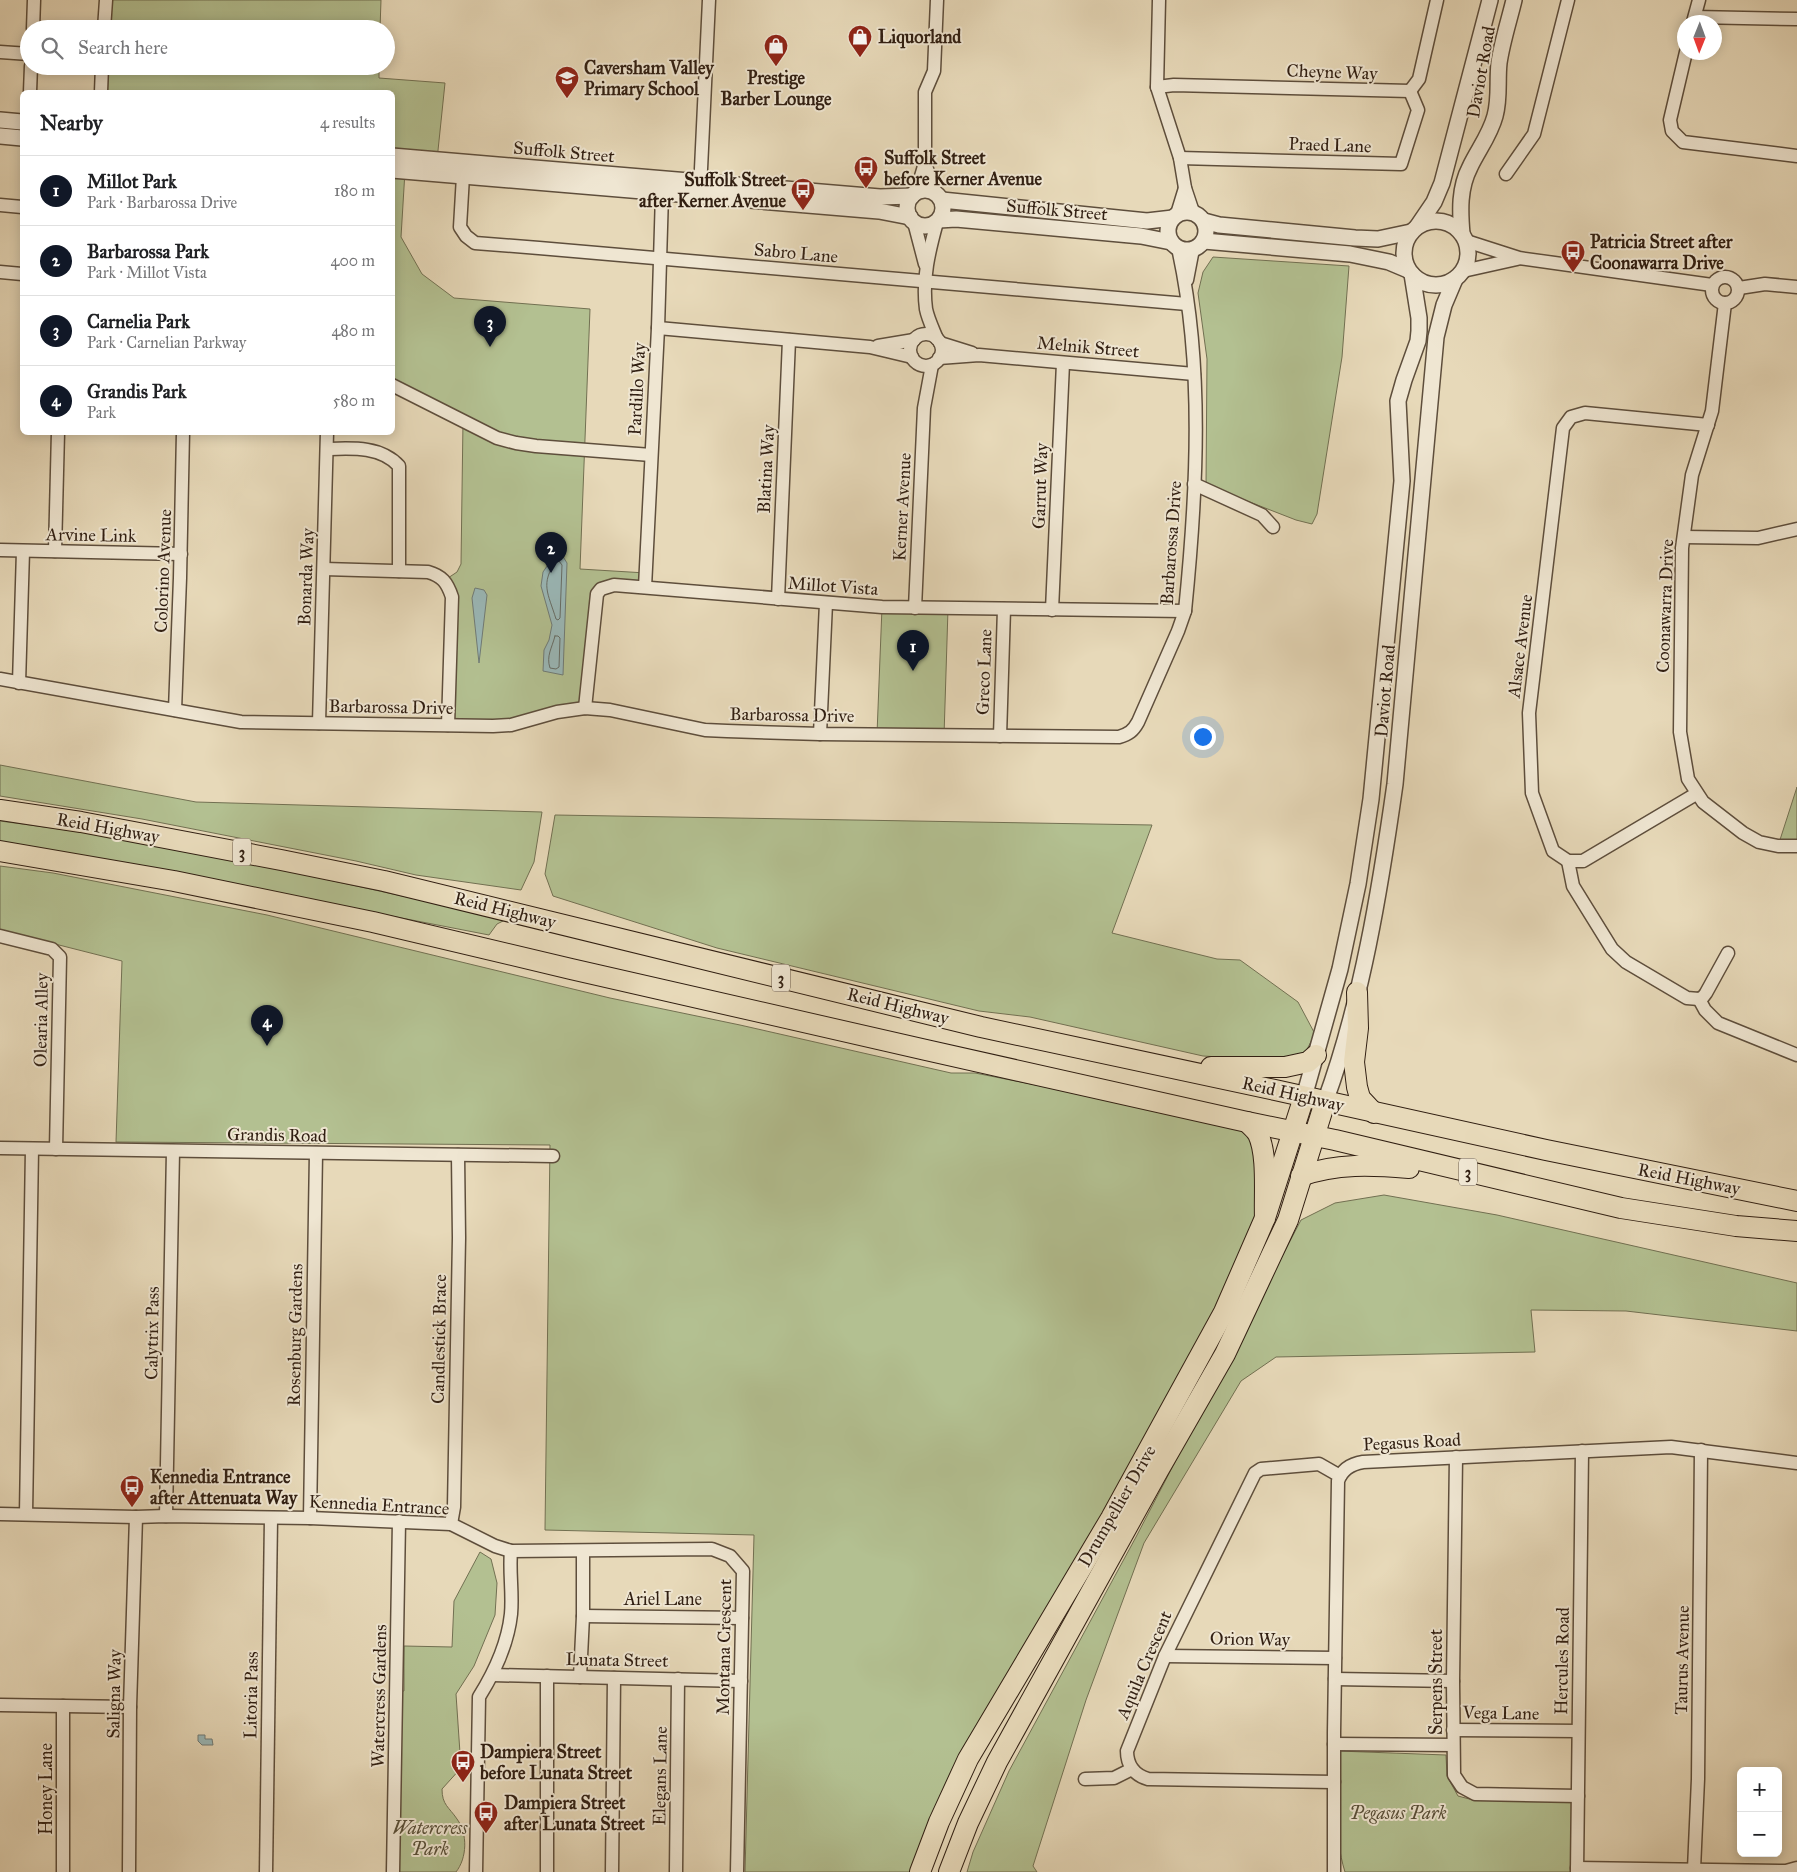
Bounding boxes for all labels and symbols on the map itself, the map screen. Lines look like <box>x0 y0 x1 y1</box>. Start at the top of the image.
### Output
north arrow <box>1677 15 1722 60</box>
shop icon: Liquorland <box>847 24 873 58</box>
street label: Daviot Road <box>1462 24 1500 120</box>
place label: Liquorland <box>878 26 962 49</box>
shop icon: Prestige Barber Lounge <box>763 33 789 67</box>
place label: Caversham Valley Primary School <box>584 57 715 101</box>
street label: Cheyne Way <box>1286 59 1379 85</box>
school or university icon: Caversham Valley Primary School <box>554 65 580 99</box>
place label: Prestige Barber Lounge <box>721 67 832 111</box>
street label: Praed Lane <box>1288 133 1372 157</box>
street label: Suffolk Street <box>512 137 616 167</box>
place label: Suffolk Street before Kerner Avenue <box>883 147 1043 190</box>
bus stop icon: Suffolk Street before Kerner Avenue <box>853 155 879 189</box>
place label: Suffolk Street after Kerner Avenue <box>639 169 787 212</box>
bus stop icon: Suffolk Street after Kerner Avenue <box>790 177 816 211</box>
street label: Suffolk Street <box>1005 195 1109 225</box>
place label: Patricia Street after Coonawarra Drive <box>1590 231 1734 274</box>
street label: Sabro Lane <box>753 238 839 268</box>
bus stop icon: Patricia Street after Coonawarra Drive <box>1560 239 1586 273</box>
pin: 3 <box>474 306 506 347</box>
street label: Melnik Street <box>1036 332 1141 362</box>
street label: Pardillo Way <box>624 341 650 436</box>
street label: Blatina Way <box>753 423 779 514</box>
street label: Garrut Way <box>1028 442 1053 529</box>
street label: Kerner Avenue <box>888 452 916 562</box>
street label: Barbarossa Drive <box>1156 480 1186 606</box>
street label: Colorino Avenue <box>150 509 176 633</box>
street label: Arvine Link <box>45 523 137 547</box>
street label: Bonarda Way <box>293 527 319 626</box>
pin: 2 <box>535 532 567 573</box>
street label: Coonawarra Drive <box>1652 539 1678 673</box>
street label: Millot Vista <box>787 572 879 600</box>
street label: Alsace Avenue <box>1503 593 1537 700</box>
street label: Greco Lane <box>972 629 996 715</box>
pin: 1 <box>897 630 929 671</box>
street label: Daviot Road <box>1370 644 1400 738</box>
street label: Barbarossa Drive <box>328 695 454 719</box>
street label: Barbarossa Drive <box>729 703 855 727</box>
your location <box>1190 724 1216 750</box>
street label: Reid Highway <box>55 808 162 849</box>
road number: 3 <box>233 839 251 866</box>
street label: Reid Highway <box>452 887 559 934</box>
road number: 3 <box>772 964 790 991</box>
street label: Olearia Alley <box>29 972 53 1067</box>
street label: Reid Highway <box>845 983 952 1030</box>
pin: 4 <box>251 1005 283 1046</box>
street label: Reid Highway <box>1240 1072 1347 1118</box>
street label: Grandis Road <box>227 1123 327 1147</box>
road number: 3 <box>1459 1158 1477 1186</box>
street label: Reid Highway <box>1636 1158 1743 1201</box>
street label: Rosenburg Gardens <box>283 1263 308 1407</box>
street label: Candlestick Brace <box>427 1274 451 1404</box>
street label: Calytrix Pass <box>140 1286 164 1380</box>
street label: Pegasus Road <box>1362 1428 1462 1457</box>
street label: Drumpellier Drive <box>1073 1441 1161 1571</box>
place label: Kennedia Entrance after Attenuata Way <box>150 1466 299 1510</box>
bus stop icon: Kennedia Entrance after Attenuata Way <box>119 1474 145 1508</box>
street label: Kennedia Entrance <box>308 1490 450 1520</box>
street label: Montana Crescent <box>712 1578 736 1715</box>
street label: Ariel Lane <box>623 1588 702 1610</box>
street label: Taurus Avenue <box>1670 1605 1694 1715</box>
street label: Aquila Crescent <box>1111 1607 1178 1724</box>
street label: Hercules Road <box>1550 1607 1574 1715</box>
street label: Watercress Gardens <box>367 1624 391 1768</box>
street label: Orion Way <box>1210 1627 1291 1651</box>
street label: Serpens Street <box>1425 1628 1447 1735</box>
street label: Lunata Street <box>565 1648 669 1672</box>
street label: Saligna Way <box>102 1649 127 1739</box>
street label: Litoria Pass <box>239 1651 263 1739</box>
street label: Vega Lane <box>1461 1701 1540 1726</box>
street label: Elegans Lane <box>648 1726 673 1826</box>
place label: Dampiera Street before Lunata Street <box>479 1741 633 1784</box>
street label: Honey Lane <box>35 1743 57 1835</box>
bus stop icon: Dampiera Street before Lunata Street <box>450 1749 476 1783</box>
place label: Dampiera Street after Lunata Street <box>504 1792 646 1835</box>
bus stop icon: Dampiera Street after Lunata Street <box>473 1800 499 1834</box>
park label: Pegasus Park <box>1350 1802 1446 1824</box>
park label: Watercress Park <box>392 1817 468 1860</box>

